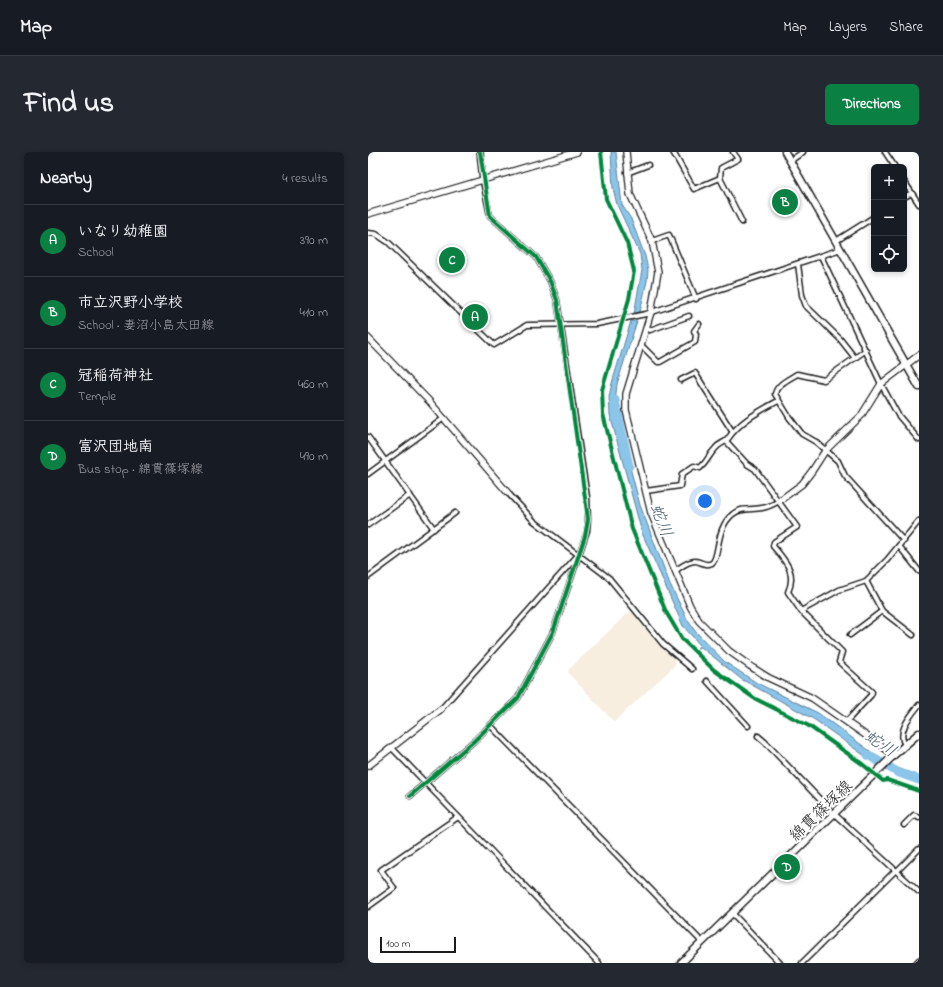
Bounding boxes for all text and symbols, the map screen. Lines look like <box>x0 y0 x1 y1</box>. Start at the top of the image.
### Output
text: Map <box>20 14 52 41</box>
text: Map <box>783 17 807 38</box>
text: Layers <box>829 17 867 38</box>
text: Share <box>889 17 923 38</box>
text: Find us <box>24 84 114 125</box>
button: Directions <box>825 84 919 125</box>
map controls <box>871 164 907 272</box>
button: + <box>871 164 907 200</box>
text: Nearby <box>40 166 92 191</box>
text: 4 results <box>282 169 328 188</box>
pin: B <box>772 187 798 217</box>
button: − <box>871 200 907 236</box>
text: いなり幼稚園 <box>78 221 168 243</box>
text: A <box>49 231 57 250</box>
text: 390 m <box>300 231 328 250</box>
button: locate <box>871 236 907 272</box>
text: School <box>78 243 114 262</box>
pin: C <box>439 245 465 275</box>
text: 市立沢野小学校 <box>78 292 183 314</box>
pin: A <box>462 302 488 332</box>
text: B <box>49 303 57 322</box>
text: 410 m <box>300 303 328 322</box>
text: School · 妻沼小島太田線 <box>78 316 214 335</box>
text: 冠稲荷神社 <box>78 365 153 387</box>
text: C <box>49 375 57 394</box>
text: 460 m <box>298 375 328 394</box>
text: Temple <box>78 387 116 406</box>
text: 富沢団地南 <box>78 436 153 458</box>
text: D <box>48 447 58 466</box>
text: 490 m <box>300 447 328 466</box>
text: Bus stop · 綿貫篠塚線 <box>78 460 203 479</box>
your location <box>695 491 715 511</box>
water label: 蛇川 <box>643 500 678 541</box>
water label: 蛇川 <box>859 724 901 764</box>
street label: 綿貫篠塚線 <box>784 775 859 848</box>
pin: D <box>774 852 800 882</box>
scale bar <box>380 935 456 954</box>
text: 100 m <box>386 936 410 952</box>

